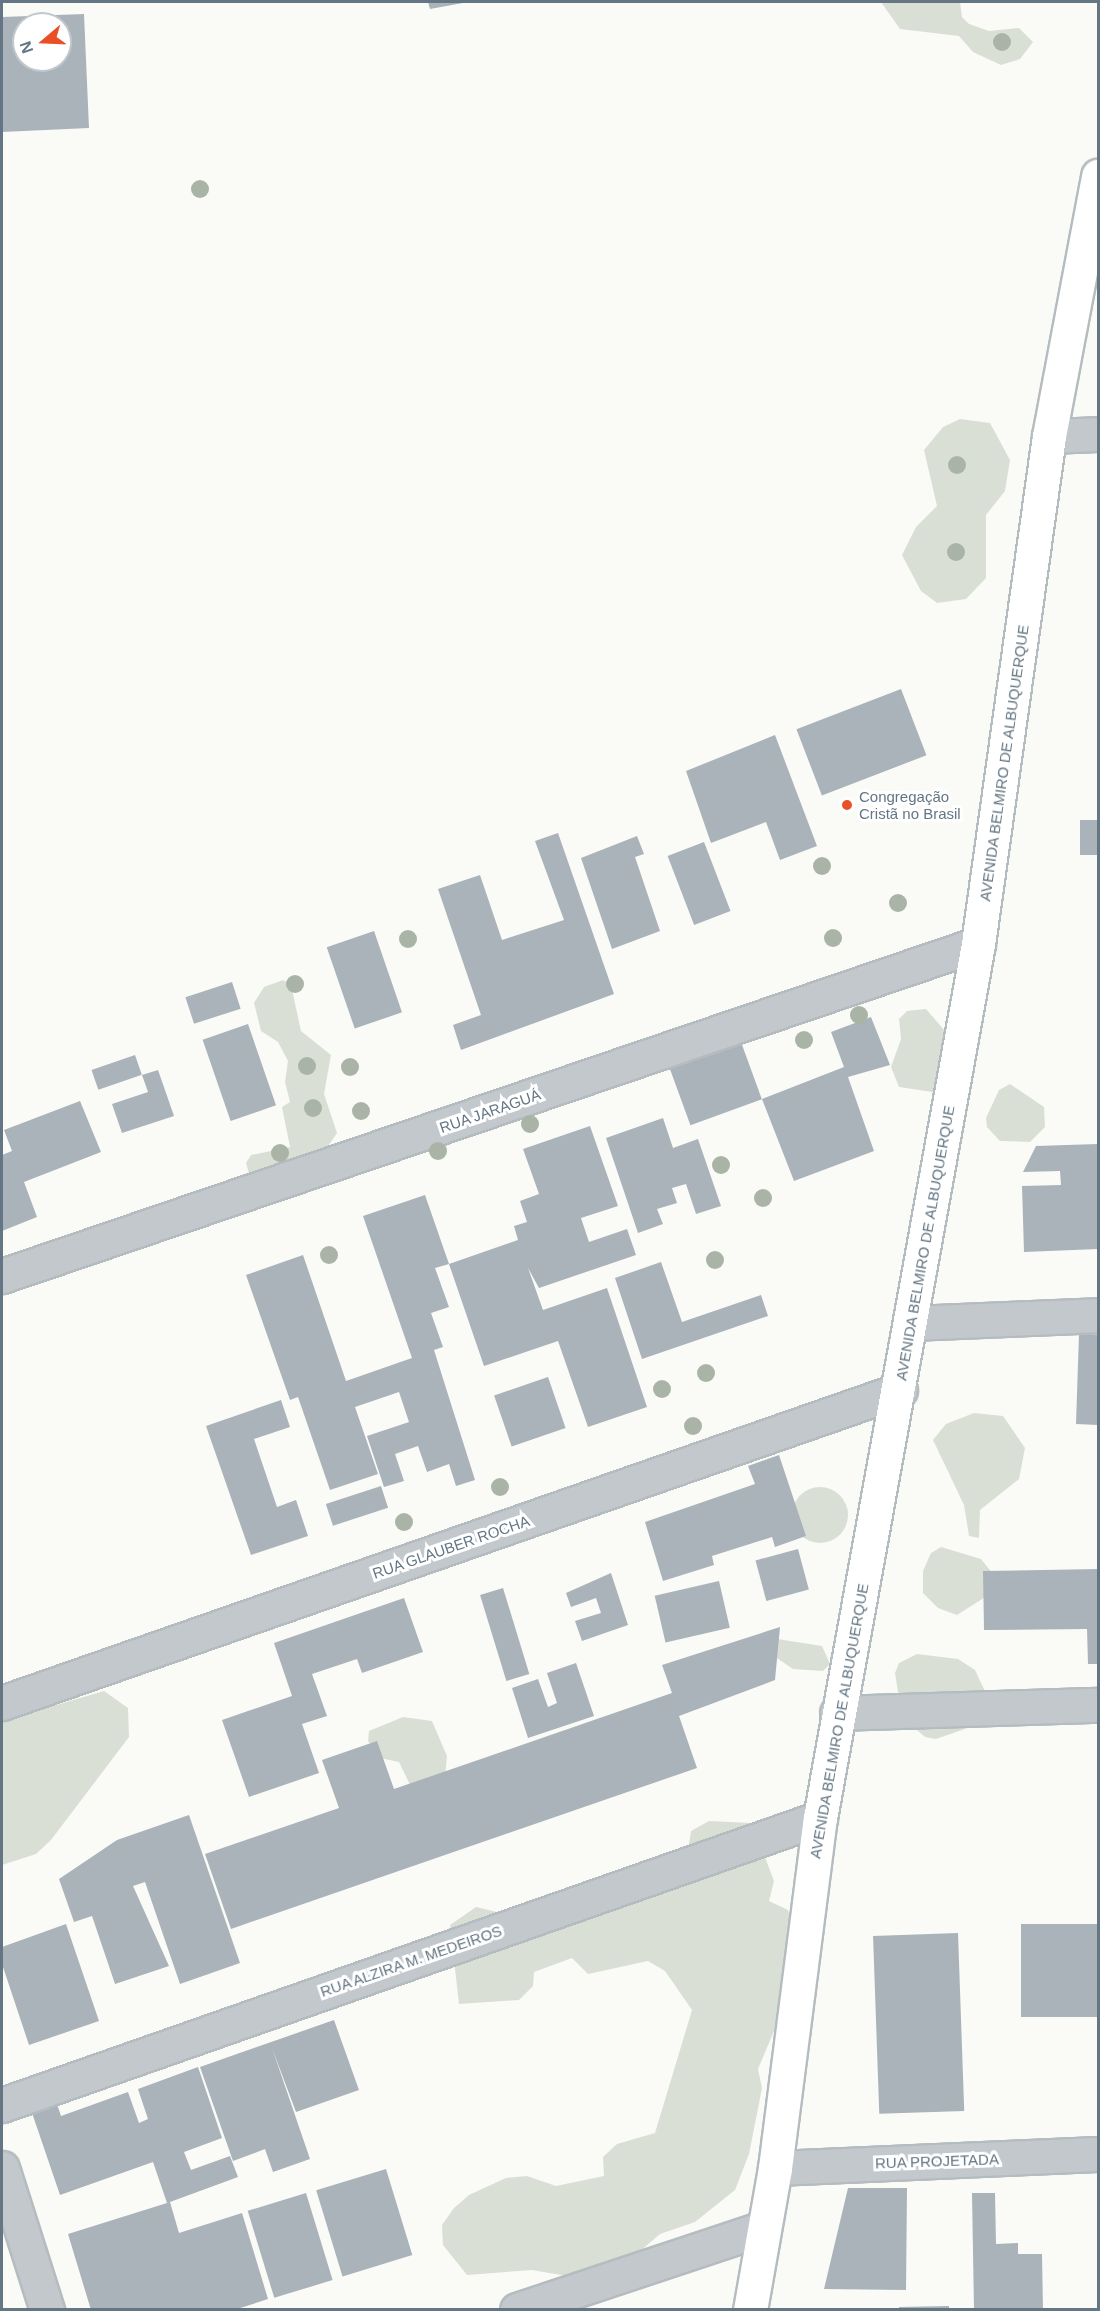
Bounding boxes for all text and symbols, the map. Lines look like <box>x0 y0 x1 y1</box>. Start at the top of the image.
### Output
north arrow <box>12 12 72 72</box>
text: N <box>16 39 36 56</box>
street label: AVENIDA BELMIRO DE ALBUQUERQUE <box>976 623 1032 903</box>
place label: Congregação Cristã no Brasil <box>859 787 961 822</box>
marker: Congregação Cristã no Brasil <box>840 798 854 812</box>
street label: RUA JARAGUÁ <box>437 1085 543 1137</box>
street label: AVENIDA BELMIRO DE ALBUQUERQUE <box>892 1103 958 1383</box>
street label: RUA GLAUBER ROCHA <box>370 1511 532 1583</box>
street label: AVENIDA BELMIRO DE ALBUQUERQUE <box>806 1581 872 1861</box>
street label: RUA ALZIRA M. MEDEIROS <box>317 1921 505 2001</box>
street label: RUA PROJETADA <box>874 2150 1000 2172</box>

